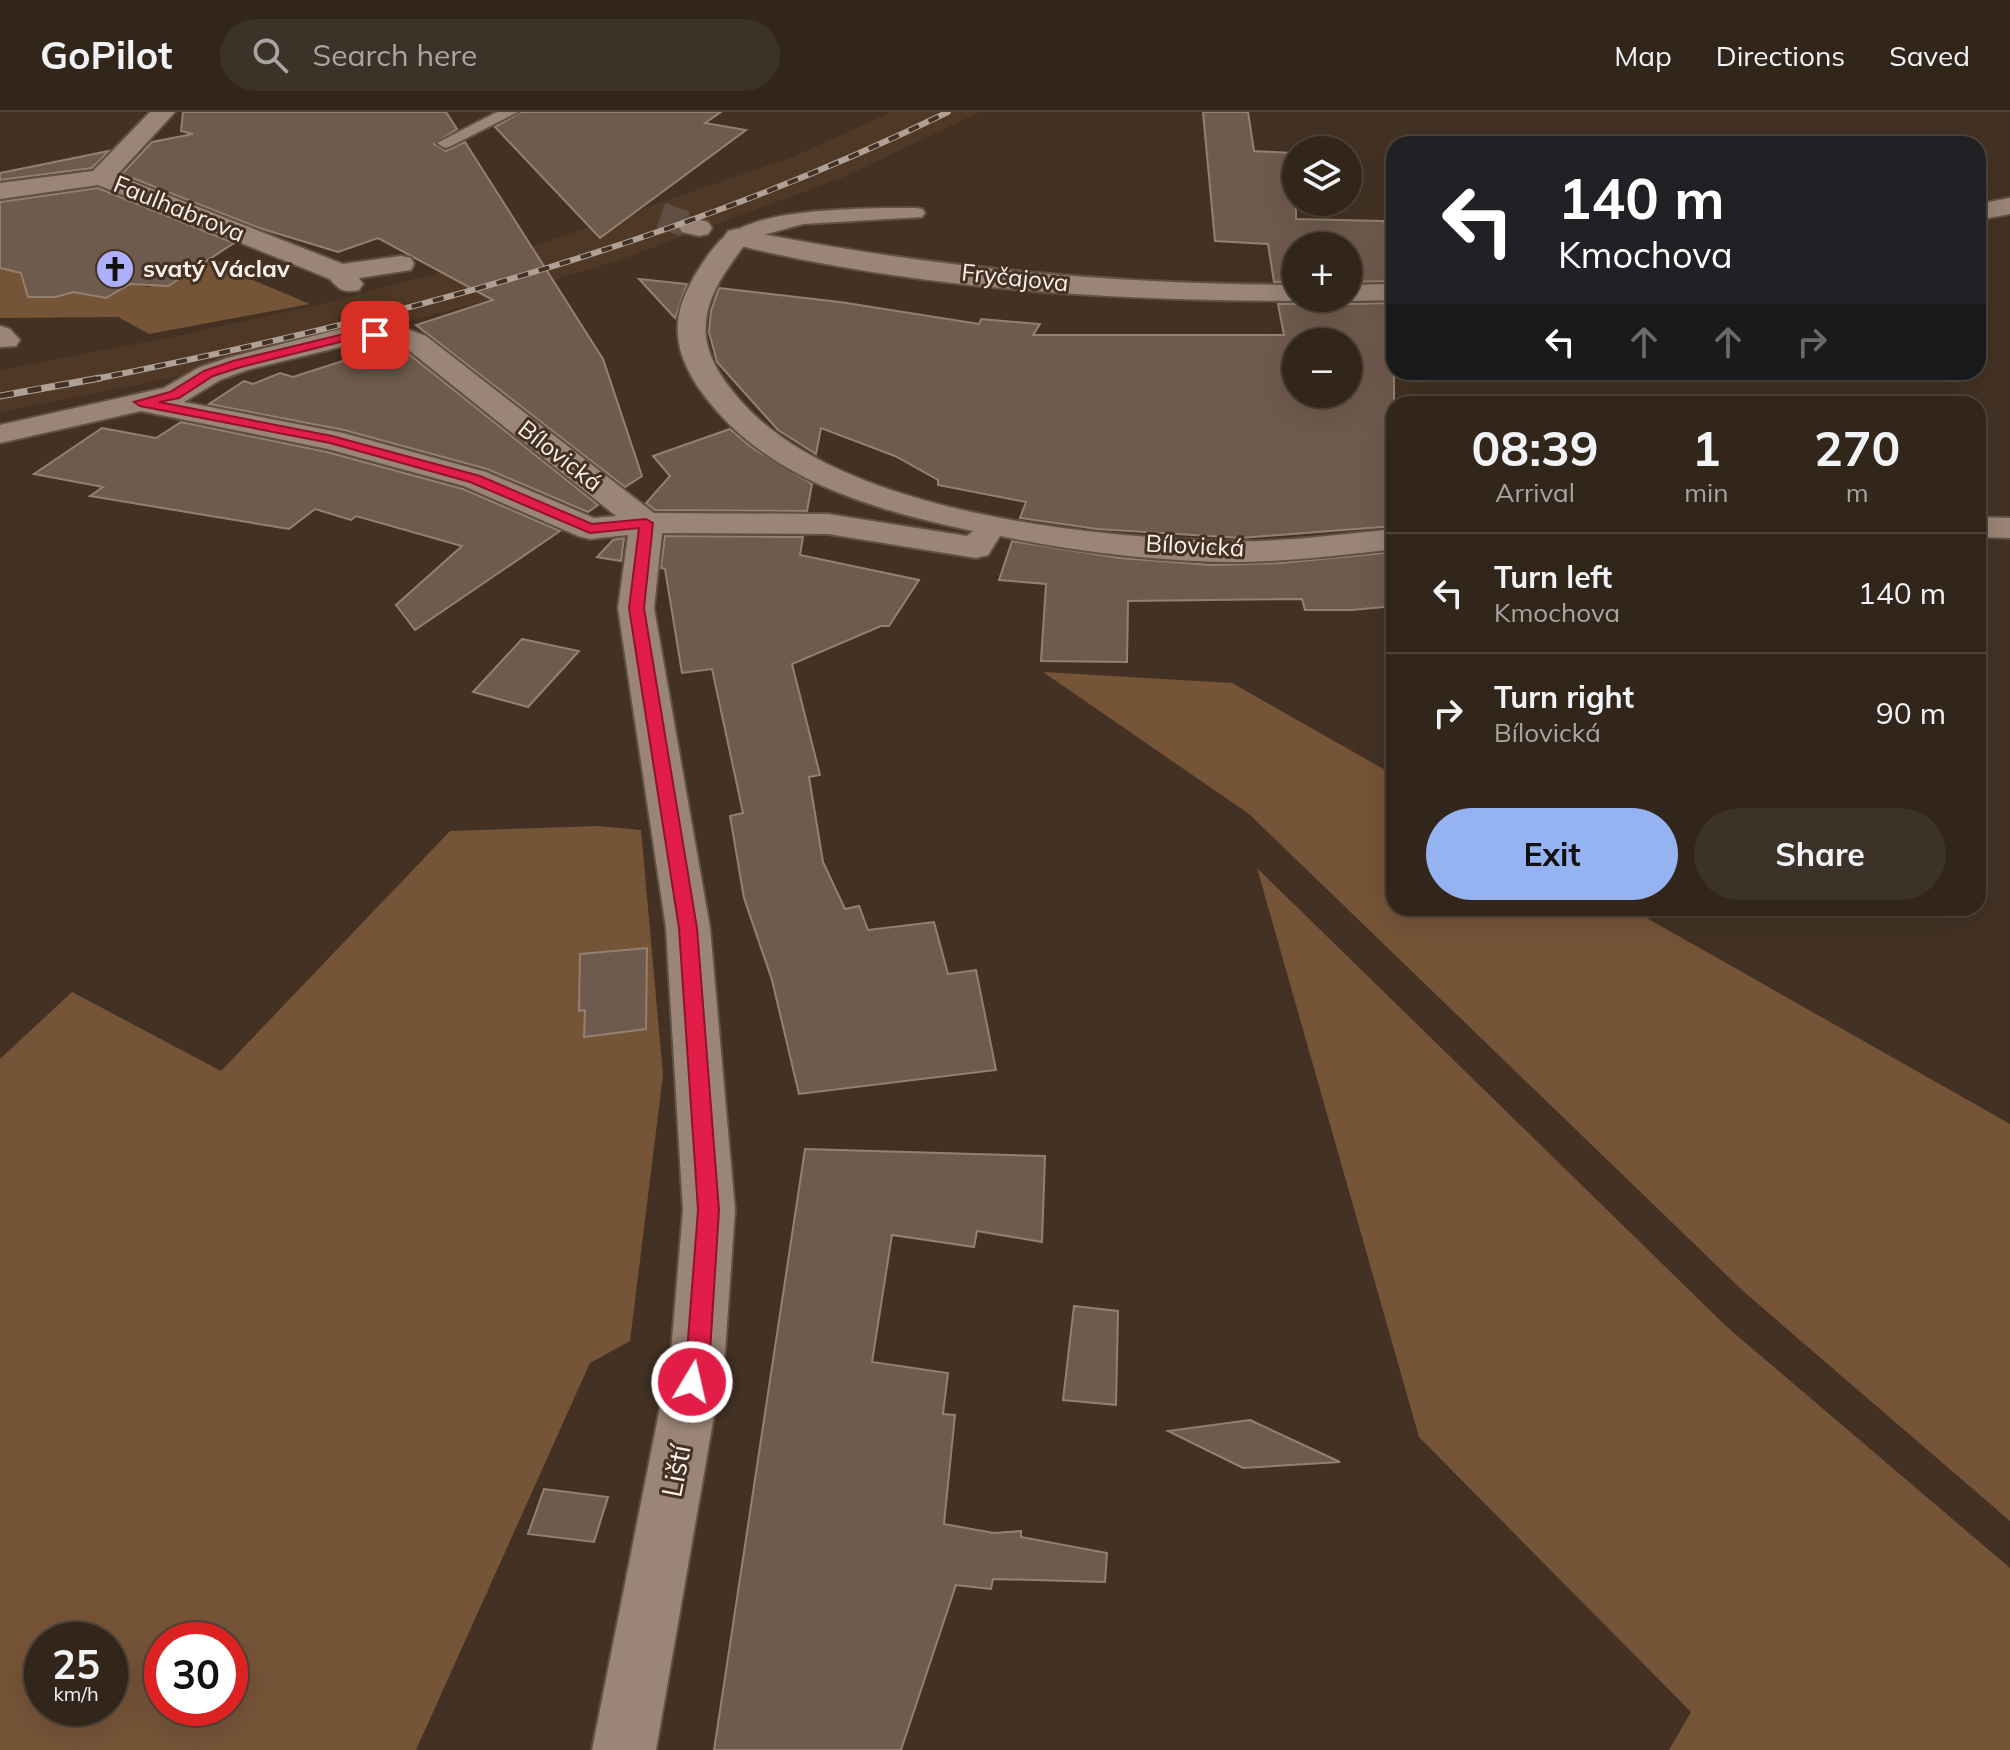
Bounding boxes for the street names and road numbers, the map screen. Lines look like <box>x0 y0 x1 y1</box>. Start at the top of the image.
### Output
street label: Faulhabrova <box>109 168 249 248</box>
street label: Fryčajova <box>960 256 1070 298</box>
street label: Bílovická <box>513 413 609 497</box>
street label: Bílovická <box>1145 527 1245 563</box>
street label: Liští <box>653 1441 698 1500</box>

